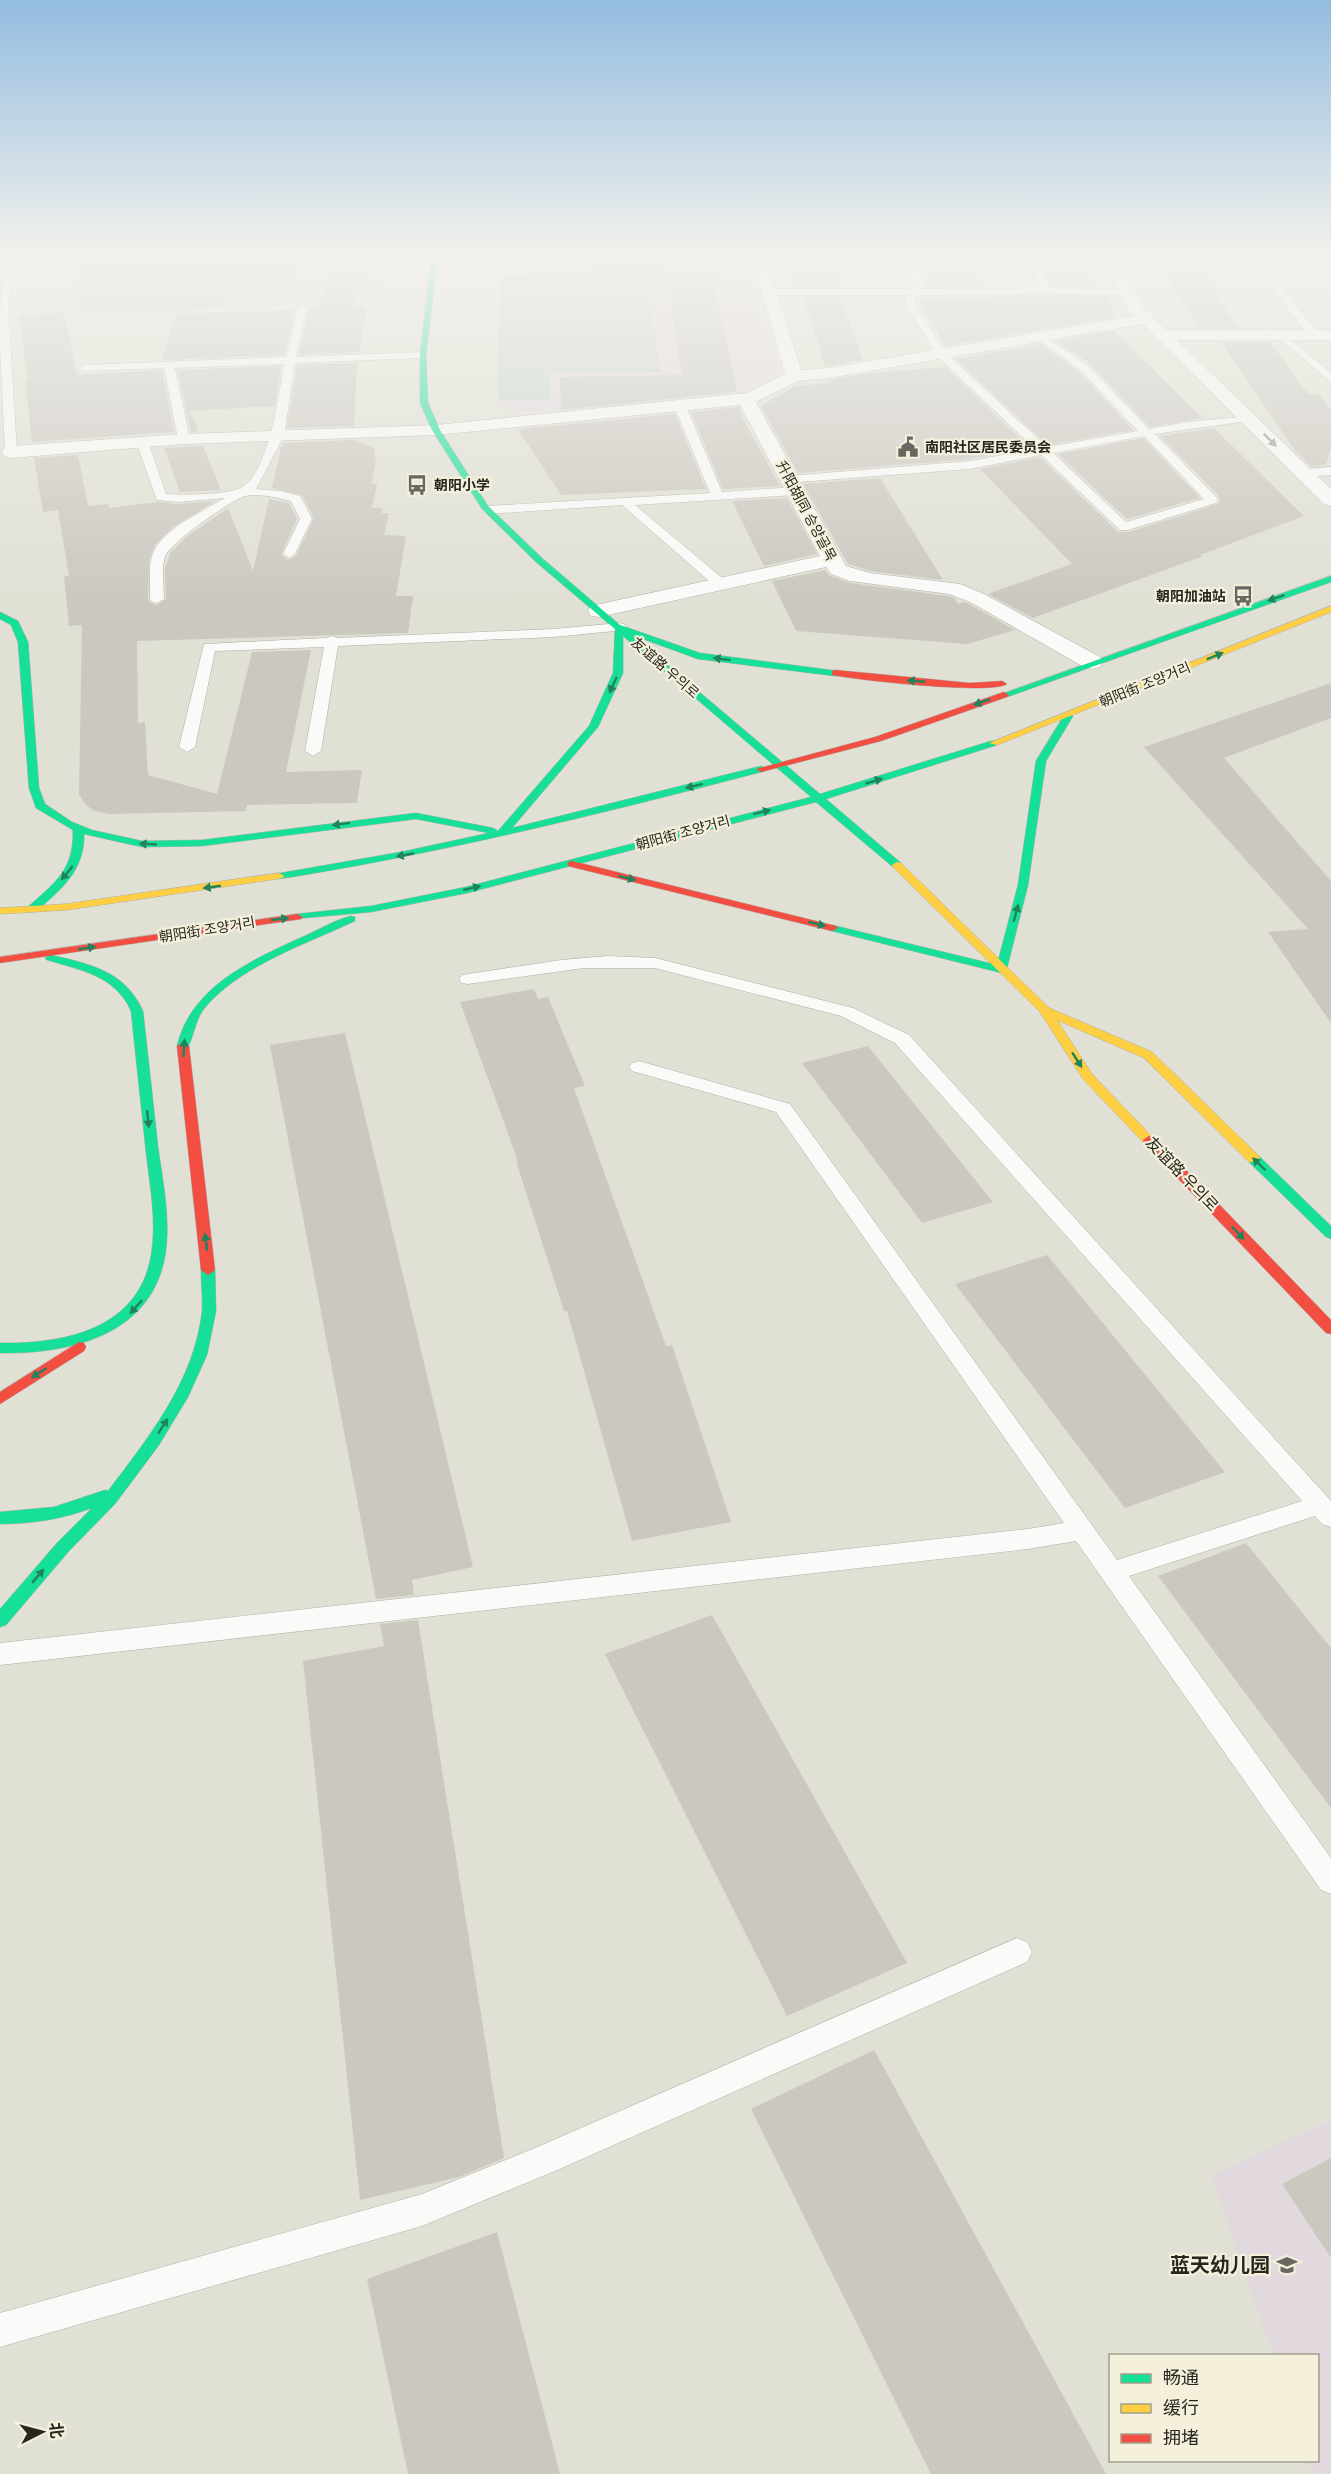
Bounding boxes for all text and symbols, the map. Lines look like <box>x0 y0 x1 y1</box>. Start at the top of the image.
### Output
one-way arrow <box>1262 432 1276 446</box>
public building icon: 南阳社区居民委员会 <box>896 435 920 459</box>
place label: 南阳社区居民委员会 <box>925 439 1051 456</box>
street label: 升阳胡同 승양골목 <box>772 458 840 564</box>
bus stop icon: 朝阳小学 <box>405 473 429 497</box>
place label: 朝阳小学 <box>434 477 490 494</box>
bus stop icon: 朝阳加油站 <box>1231 584 1255 608</box>
place label: 朝阳加油站 <box>1156 588 1226 605</box>
one-way arrow <box>1267 594 1285 604</box>
street label: 友谊路 우의로 <box>628 634 702 702</box>
one-way arrow <box>1206 651 1224 660</box>
one-way arrow <box>712 654 731 663</box>
street label: 朝阳街 조양거리 <box>1097 659 1193 711</box>
one-way arrow <box>608 676 617 693</box>
one-way arrow <box>906 676 925 686</box>
one-way arrow <box>972 697 990 707</box>
one-way arrow <box>865 776 883 785</box>
one-way arrow <box>685 782 703 792</box>
one-way arrow <box>753 807 771 817</box>
street label: 朝阳街 조양거리 <box>634 812 732 854</box>
one-way arrow <box>332 820 351 829</box>
one-way arrow <box>138 839 157 849</box>
one-way arrow <box>395 851 414 860</box>
one-way arrow <box>60 865 73 881</box>
one-way arrow <box>618 873 636 883</box>
one-way arrow <box>203 882 222 891</box>
one-way arrow <box>463 883 481 893</box>
one-way arrow <box>1012 904 1022 922</box>
street label: 朝阳街 조양거리 <box>158 914 256 946</box>
one-way arrow <box>270 914 289 924</box>
one-way arrow <box>807 920 826 930</box>
one-way arrow <box>78 943 97 952</box>
one-way arrow <box>179 1039 189 1058</box>
one-way arrow <box>1071 1052 1082 1068</box>
one-way arrow <box>143 1109 153 1128</box>
street label: 友谊路 우의로 <box>1142 1133 1222 1215</box>
one-way arrow <box>1253 1158 1267 1172</box>
one-way arrow <box>1231 1225 1245 1240</box>
one-way arrow <box>201 1232 210 1251</box>
one-way arrow <box>129 1300 143 1315</box>
one-way arrow <box>31 1368 47 1379</box>
one-way arrow <box>157 1418 168 1434</box>
one-way arrow <box>32 1568 45 1584</box>
place label: 蓝天幼儿园 <box>1170 2253 1270 2277</box>
school or university icon: 蓝天幼儿园 <box>1275 2253 1299 2277</box>
legend <box>1109 2354 1319 2462</box>
text: 畅通 <box>1163 2367 1199 2389</box>
text: 缓行 <box>1163 2397 1199 2419</box>
north arrow <box>12 2402 72 2462</box>
text: 北 <box>46 2422 67 2439</box>
text: 拥堵 <box>1163 2427 1199 2449</box>

